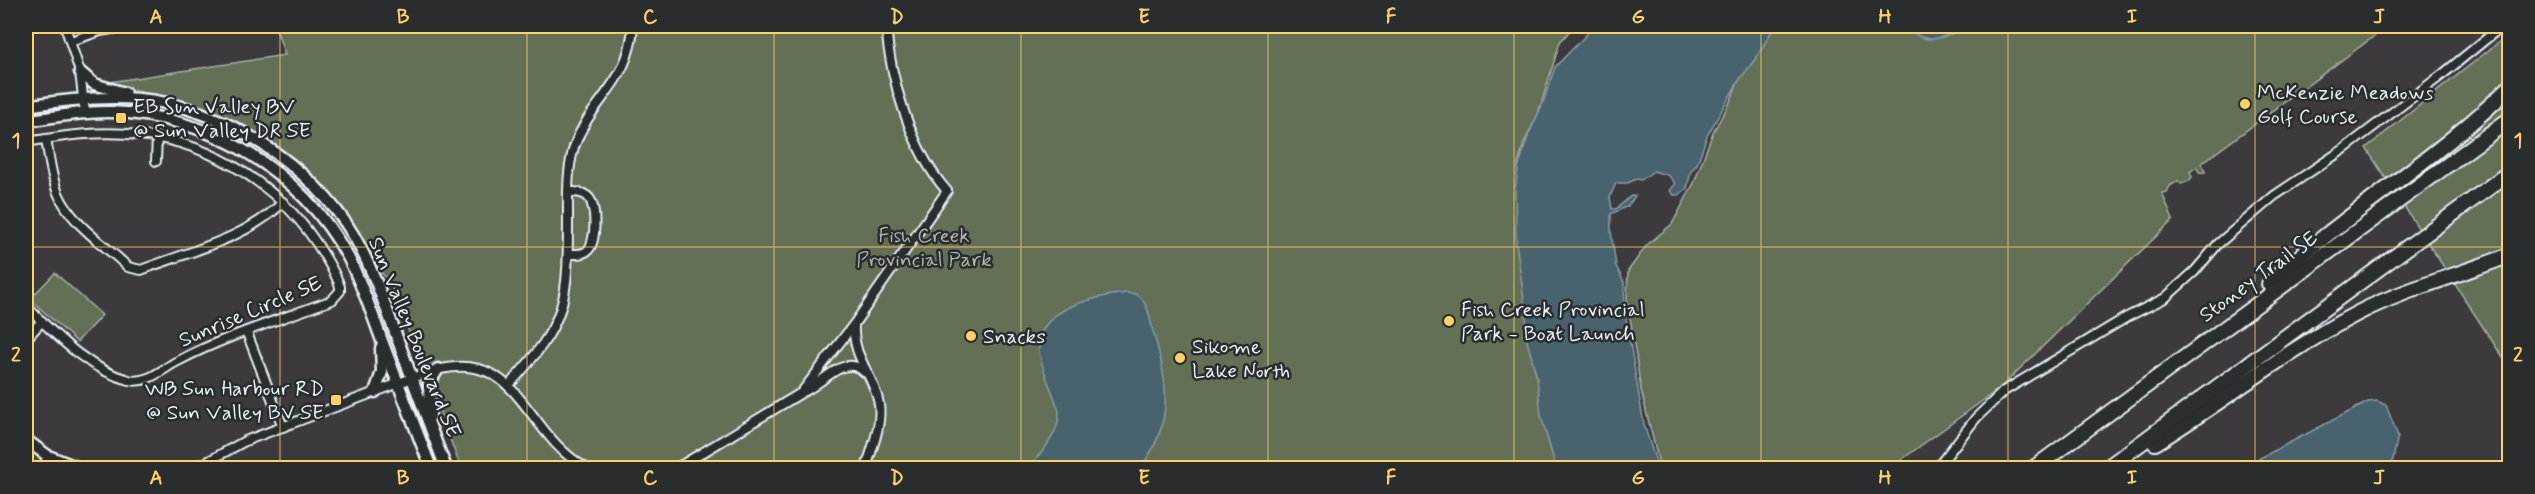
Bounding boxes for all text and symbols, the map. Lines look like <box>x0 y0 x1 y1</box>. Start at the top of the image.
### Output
text: A <box>149 4 163 31</box>
text: B <box>397 4 410 31</box>
text: C <box>643 4 658 31</box>
text: D <box>890 4 904 31</box>
text: E <box>1138 4 1150 31</box>
text: F <box>1386 4 1397 31</box>
text: G <box>1631 4 1645 31</box>
text: H <box>1878 4 1892 31</box>
text: I <box>2127 4 2137 31</box>
text: J <box>2373 4 2385 31</box>
place label: McKenzie Meadows Golf Course <box>2257 79 2434 131</box>
place label: EB Sun Valley BV @ Sun Valley DR SE <box>133 93 311 145</box>
marker: McKenzie Meadows Golf Course <box>2238 97 2252 111</box>
marker: EB Sun Valley BV @ Sun Valley DR SE <box>114 111 128 125</box>
text: 1 <box>12 128 20 155</box>
text: 1 <box>2514 128 2522 155</box>
park label: Fish Creek Provincial Park <box>856 222 992 274</box>
street label: Stoney Trail SE <box>2194 224 2323 329</box>
street label: Sun Valley Boulevard SE <box>361 233 467 442</box>
street label: Sunrise Circle SE <box>175 269 326 355</box>
place label: Fish Creek Provincial Park - Boat Launch <box>1461 296 1645 348</box>
marker: Fish Creek Provincial Park - Boat Launch <box>1442 314 1456 328</box>
place label: Snacks <box>983 323 1046 351</box>
marker: Snacks <box>964 329 978 343</box>
place label: Sikome Lake North <box>1192 333 1290 385</box>
text: 2 <box>11 342 21 369</box>
text: 2 <box>2513 342 2523 369</box>
marker: Sikome Lake North <box>1173 351 1187 365</box>
place label: WB Sun Harbour RD @ Sun Valley BV SE <box>145 375 324 427</box>
marker: WB Sun Harbour RD @ Sun Valley BV SE <box>329 393 343 407</box>
text: A <box>149 465 163 492</box>
text: B <box>397 465 410 492</box>
text: C <box>643 465 658 492</box>
text: D <box>890 465 904 492</box>
text: E <box>1138 465 1150 492</box>
text: F <box>1386 465 1397 492</box>
text: G <box>1631 465 1645 492</box>
text: H <box>1878 465 1892 492</box>
text: I <box>2127 465 2137 492</box>
text: J <box>2373 465 2385 492</box>

